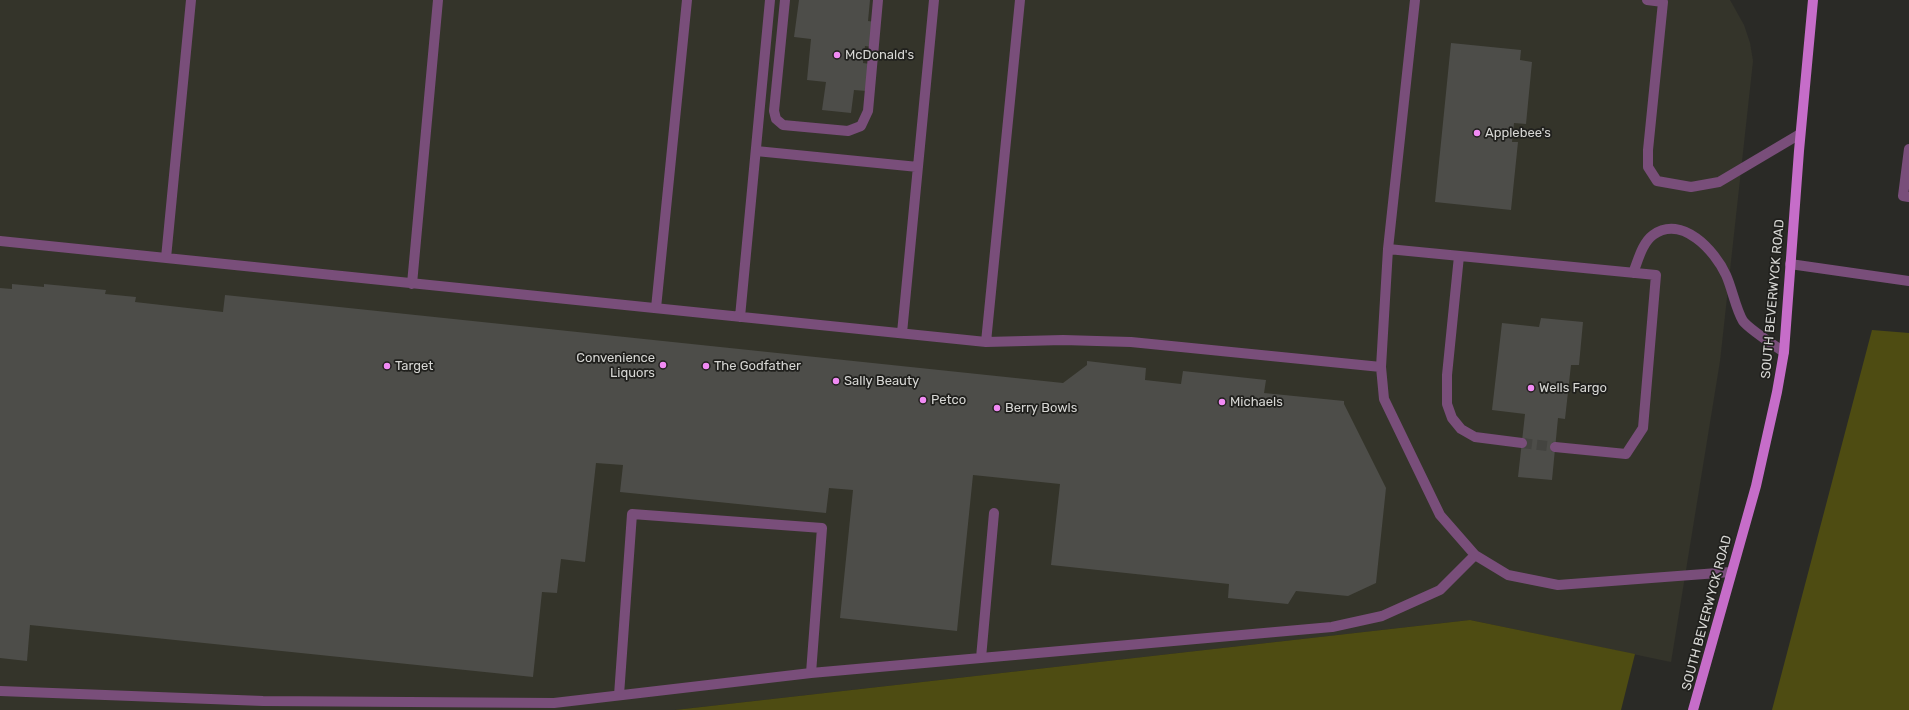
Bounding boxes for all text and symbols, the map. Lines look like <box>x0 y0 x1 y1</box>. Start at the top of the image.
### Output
place label: McDonald's <box>845 47 914 63</box>
marker: McDonald's <box>832 50 842 60</box>
place label: Applebee's <box>1485 125 1551 141</box>
marker: Applebee's <box>1472 128 1482 138</box>
street label: SOUTH BEVERWYCK ROAD <box>1758 219 1788 379</box>
place label: Convenience Liquors <box>576 350 655 381</box>
place label: Target <box>395 358 433 374</box>
place label: The Godfather <box>714 358 801 374</box>
marker: Convenience Liquors <box>658 360 668 370</box>
marker: Target <box>382 361 392 371</box>
marker: The Godfather <box>701 361 711 371</box>
place label: Sally Beauty <box>844 373 919 389</box>
marker: Sally Beauty <box>831 376 841 386</box>
place label: Wells Fargo <box>1539 380 1607 396</box>
marker: Wells Fargo <box>1526 383 1536 393</box>
place label: Petco <box>931 392 966 408</box>
place label: Michaels <box>1230 394 1283 410</box>
marker: Petco <box>918 395 928 405</box>
marker: Michaels <box>1217 397 1227 407</box>
place label: Berry Bowls <box>1005 400 1077 416</box>
marker: Berry Bowls <box>992 403 1002 413</box>
street label: SOUTH BEVERWYCK ROAD <box>1679 534 1735 692</box>

